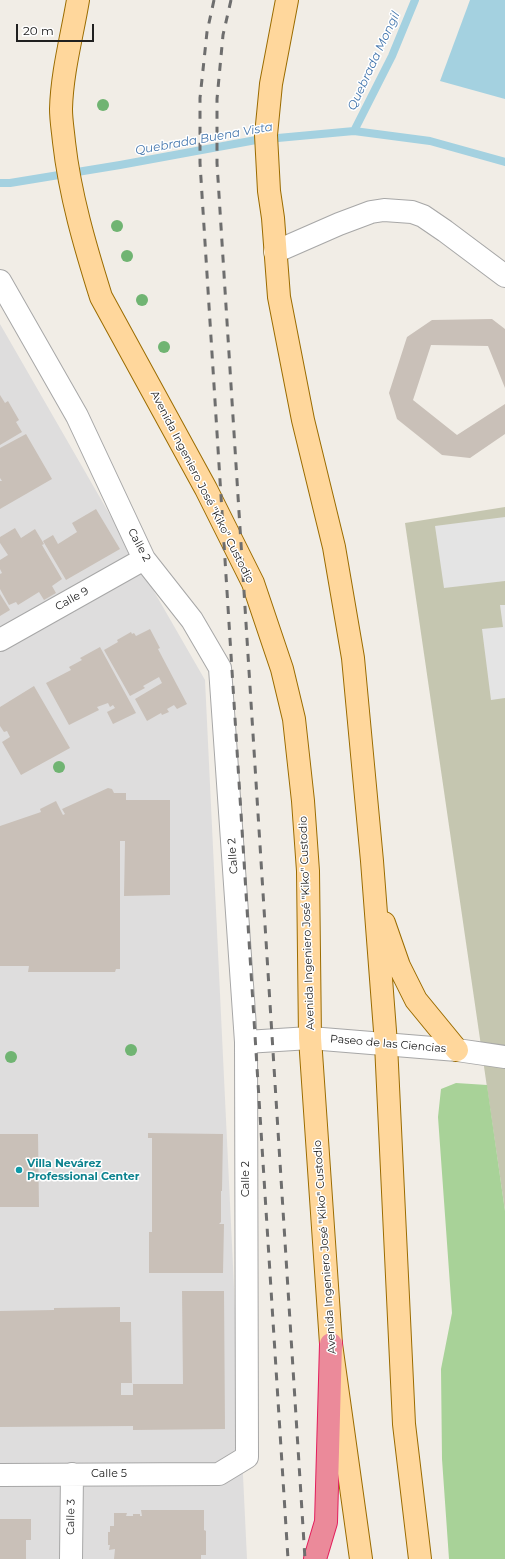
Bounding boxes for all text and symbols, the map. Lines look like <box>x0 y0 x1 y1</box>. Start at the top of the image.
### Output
water label: Quebrada Mongil <box>345 9 403 113</box>
scale bar <box>18 16 96 42</box>
text: 20 m <box>23 23 54 38</box>
water label: Quebrada Buena Vista <box>134 120 274 158</box>
street label: Avenida Ingeniero José "Kiko" Custodio <box>147 389 257 585</box>
street label: Calle 2 <box>125 526 153 564</box>
street label: Calle 9 <box>53 584 91 614</box>
street label: Avenida Ingeniero José "Kiko" Custodio <box>297 816 317 1030</box>
street label: Calle 2 <box>225 838 241 874</box>
street label: Paseo de las Ciencias <box>329 1032 447 1056</box>
street label: Avenida Ingeniero José "Kiko" Custodio <box>311 1140 339 1354</box>
place label: Villa Nevárez Professional Center <box>27 1157 140 1183</box>
street label: Calle 2 <box>239 1161 253 1197</box>
marker: Villa Nevárez Professional Center <box>14 1165 24 1175</box>
street label: Calle 5 <box>91 1467 127 1481</box>
street label: Calle 3 <box>64 1499 78 1535</box>

